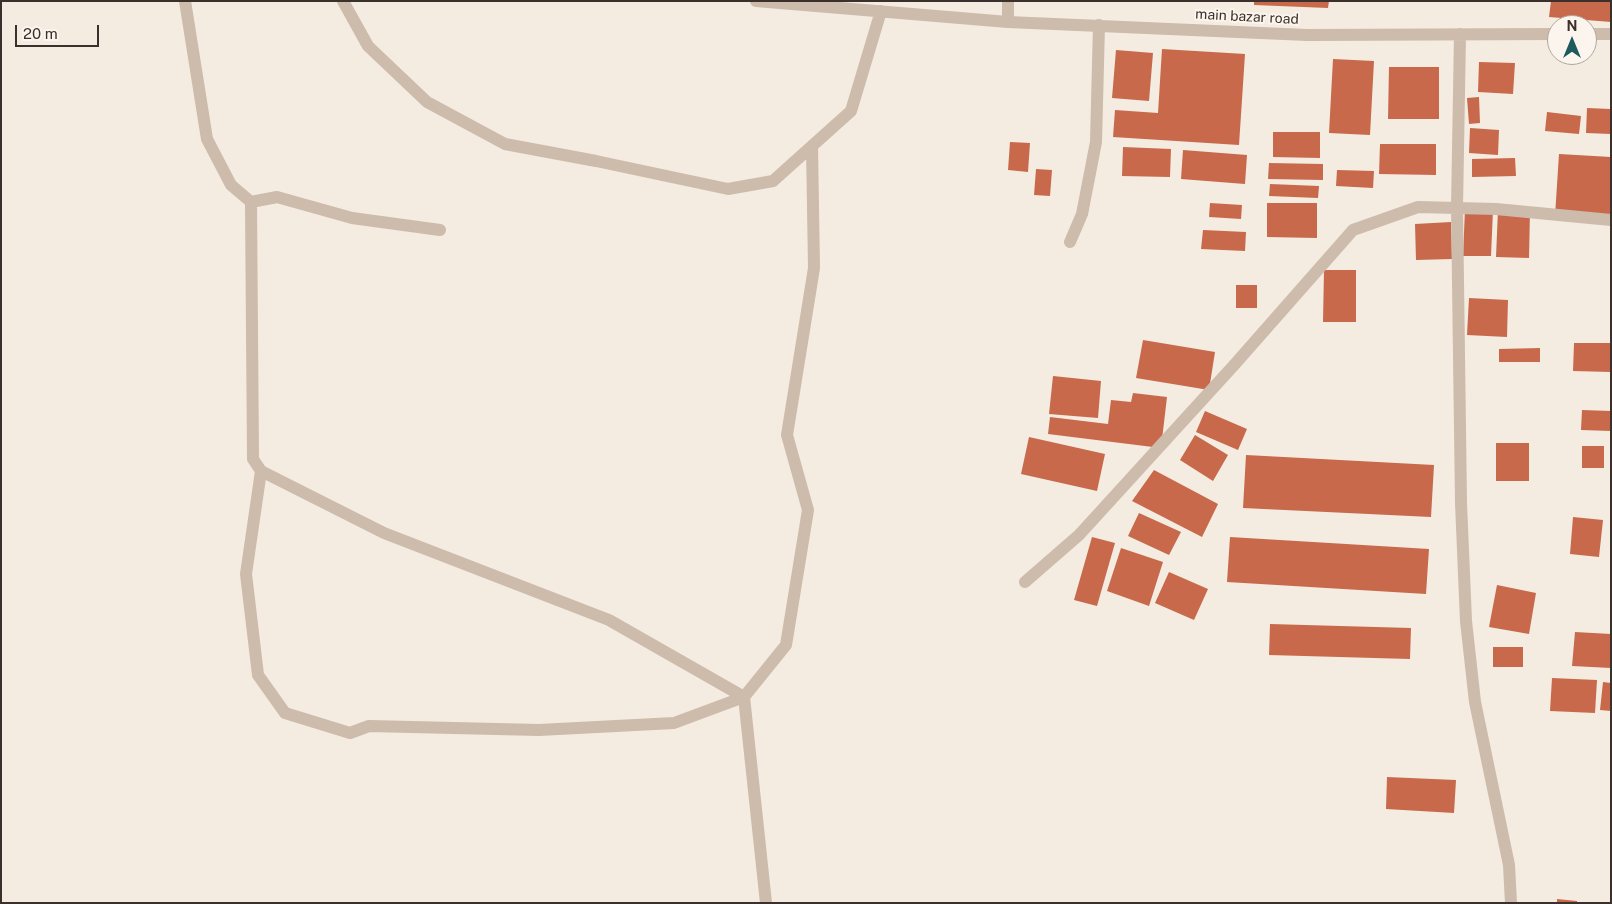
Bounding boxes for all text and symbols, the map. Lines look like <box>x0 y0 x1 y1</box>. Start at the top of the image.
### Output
street label: main bazar road <box>1195 6 1299 28</box>
scale bar <box>18 15 101 47</box>
north arrow <box>1547 15 1597 65</box>
text: N <box>1567 18 1577 34</box>
text: 20 m <box>23 25 58 42</box>

